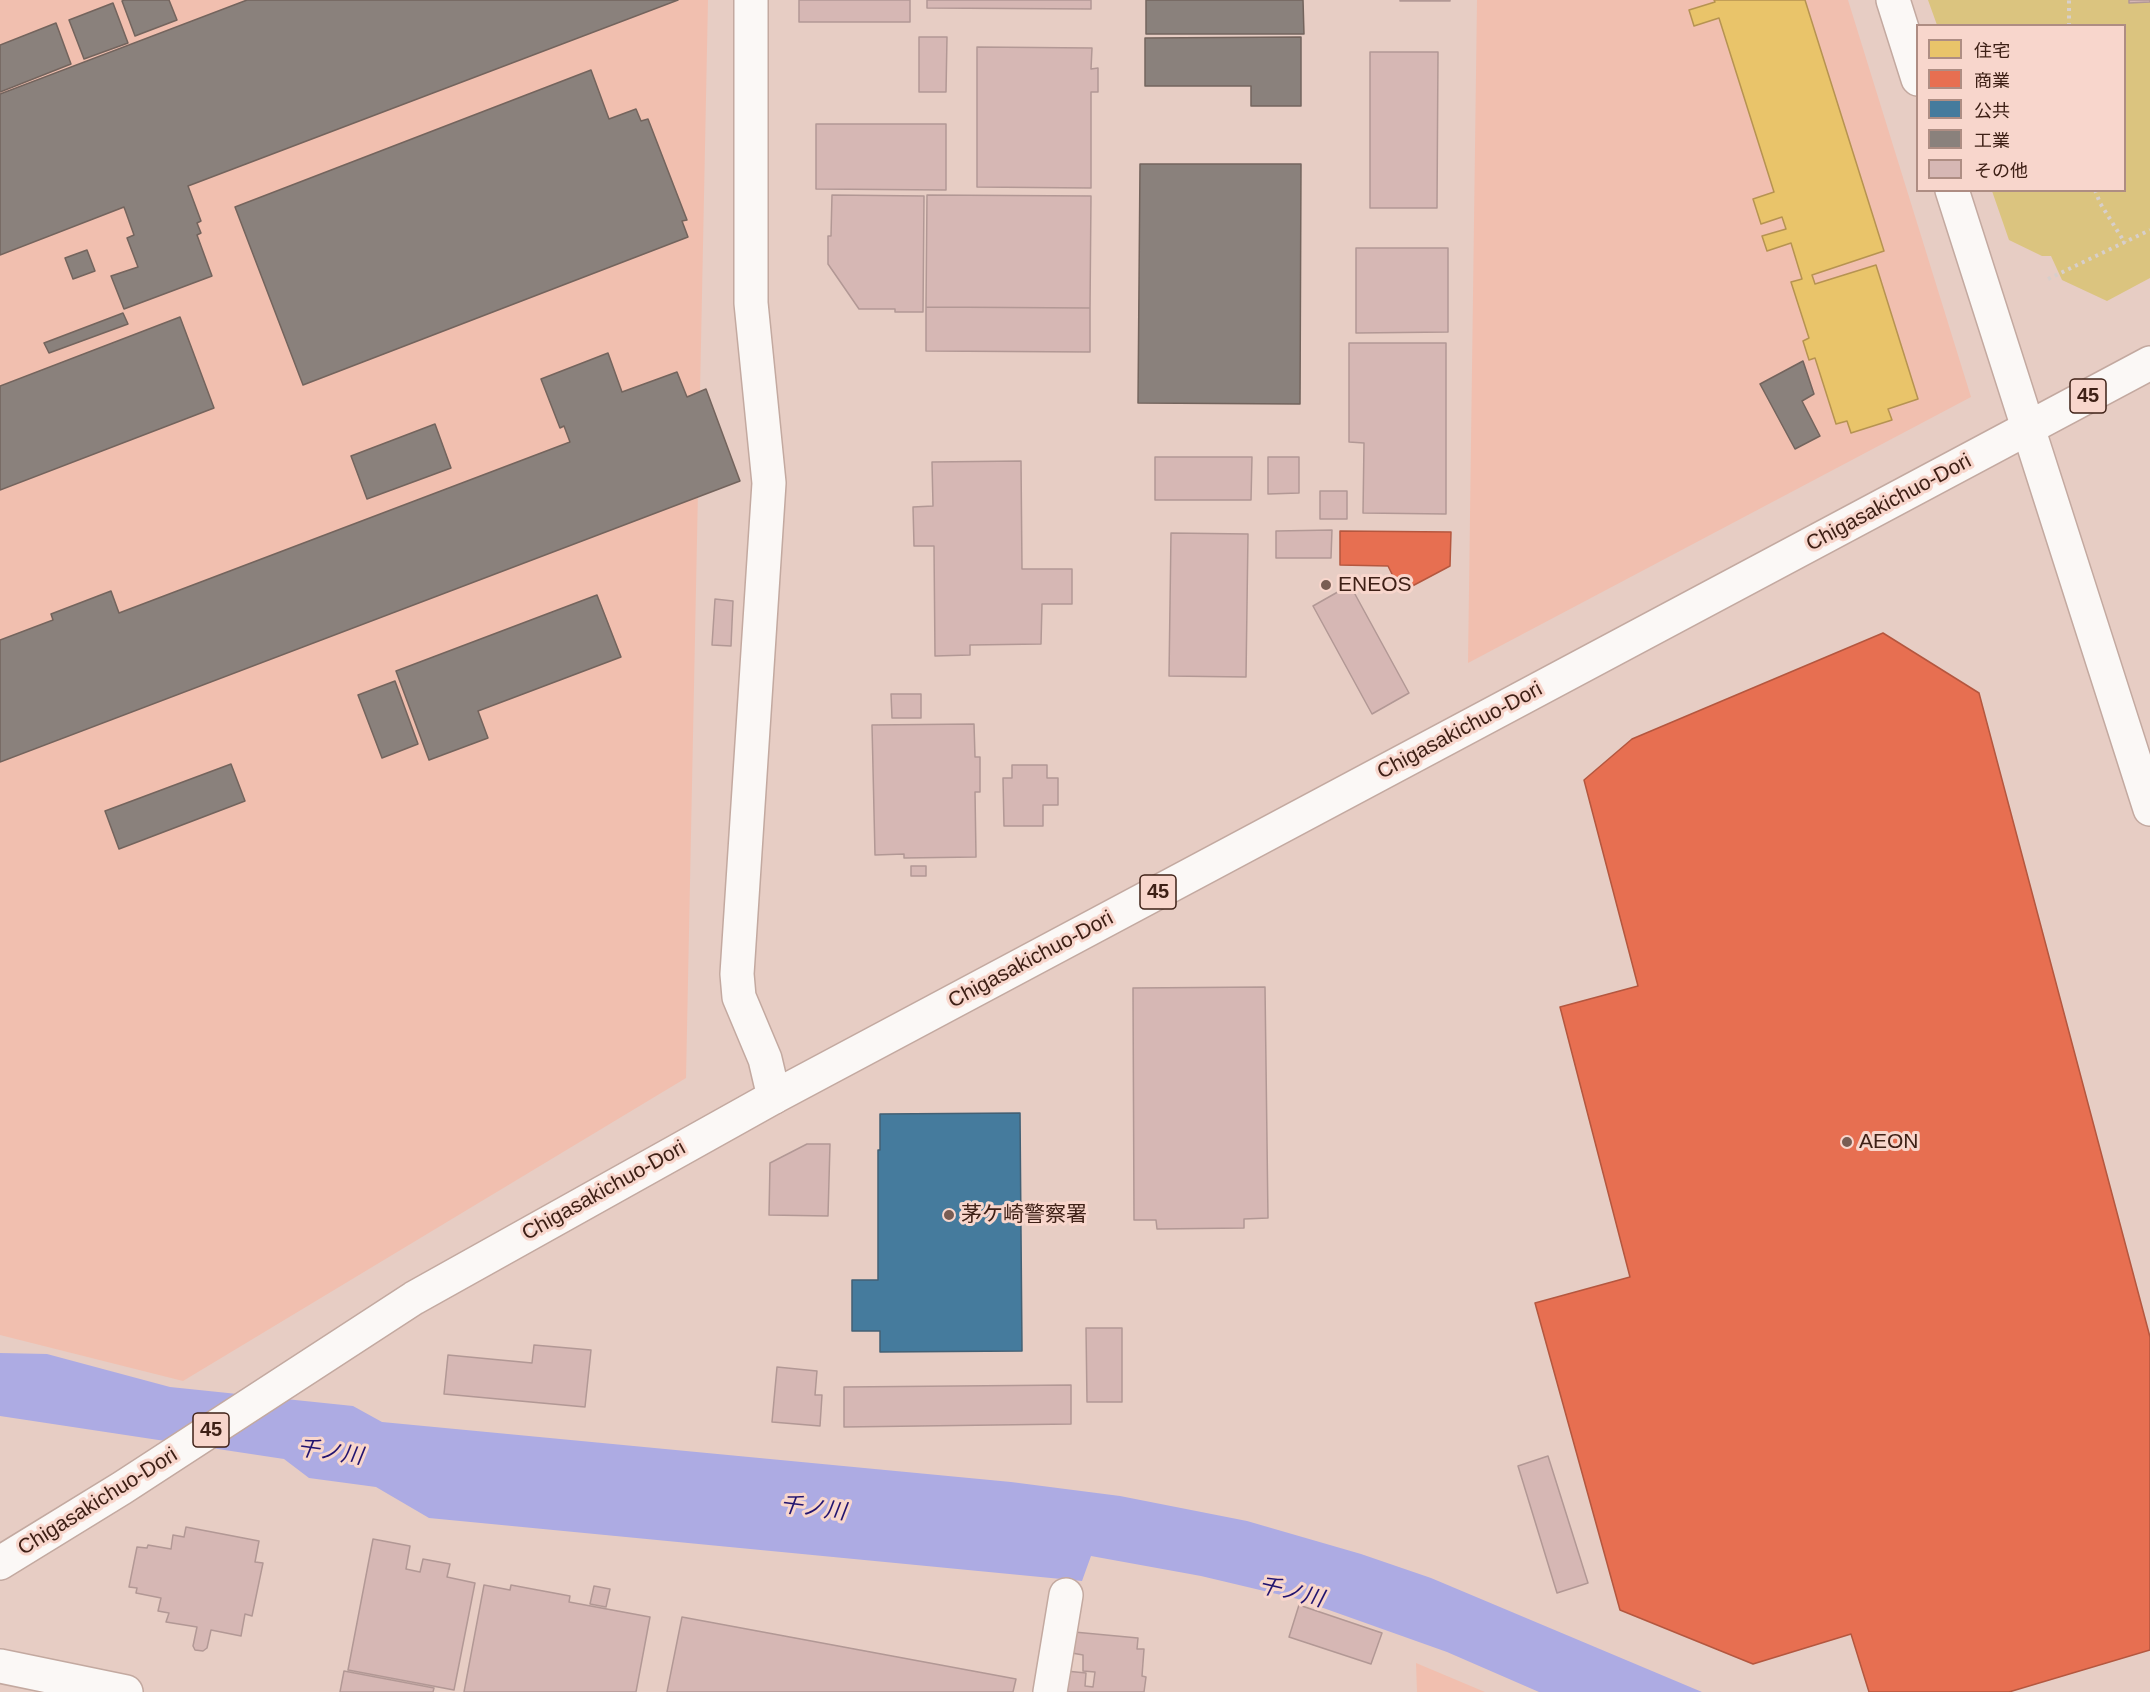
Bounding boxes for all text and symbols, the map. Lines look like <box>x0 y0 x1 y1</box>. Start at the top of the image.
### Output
legend <box>1916 24 2126 192</box>
text: 住宅 <box>1974 41 2010 61</box>
text: 商業 <box>1974 71 2010 91</box>
text: 公共 <box>1974 101 2010 121</box>
text: 工業 <box>1974 131 2010 151</box>
text: その他 <box>1974 161 2028 181</box>
road number: 45 <box>2070 379 2106 413</box>
street label: Chigasakichuo-Dori <box>1802 449 1976 557</box>
place label: ENEOS <box>1338 572 1412 598</box>
marker: ENEOS <box>1319 578 1333 592</box>
street label: Chigasakichuo-Dori <box>1373 677 1547 785</box>
road number: 45 <box>1140 875 1176 909</box>
street label: Chigasakichuo-Dori <box>944 906 1118 1014</box>
place label: AEON <box>1859 1129 1919 1155</box>
marker: AEON <box>1840 1135 1854 1149</box>
street label: Chigasakichuo-Dori <box>518 1136 690 1246</box>
place label: 茅ケ崎警察署 <box>961 1202 1087 1228</box>
marker: 茅ケ崎警察署 <box>942 1208 956 1222</box>
road number: 45 <box>193 1413 229 1447</box>
water label: 千ノ川 <box>295 1435 365 1471</box>
street label: Chigasakichuo-Dori <box>14 1443 182 1561</box>
water label: 千ノ川 <box>779 1492 847 1526</box>
water label: 千ノ川 <box>1256 1573 1326 1613</box>

